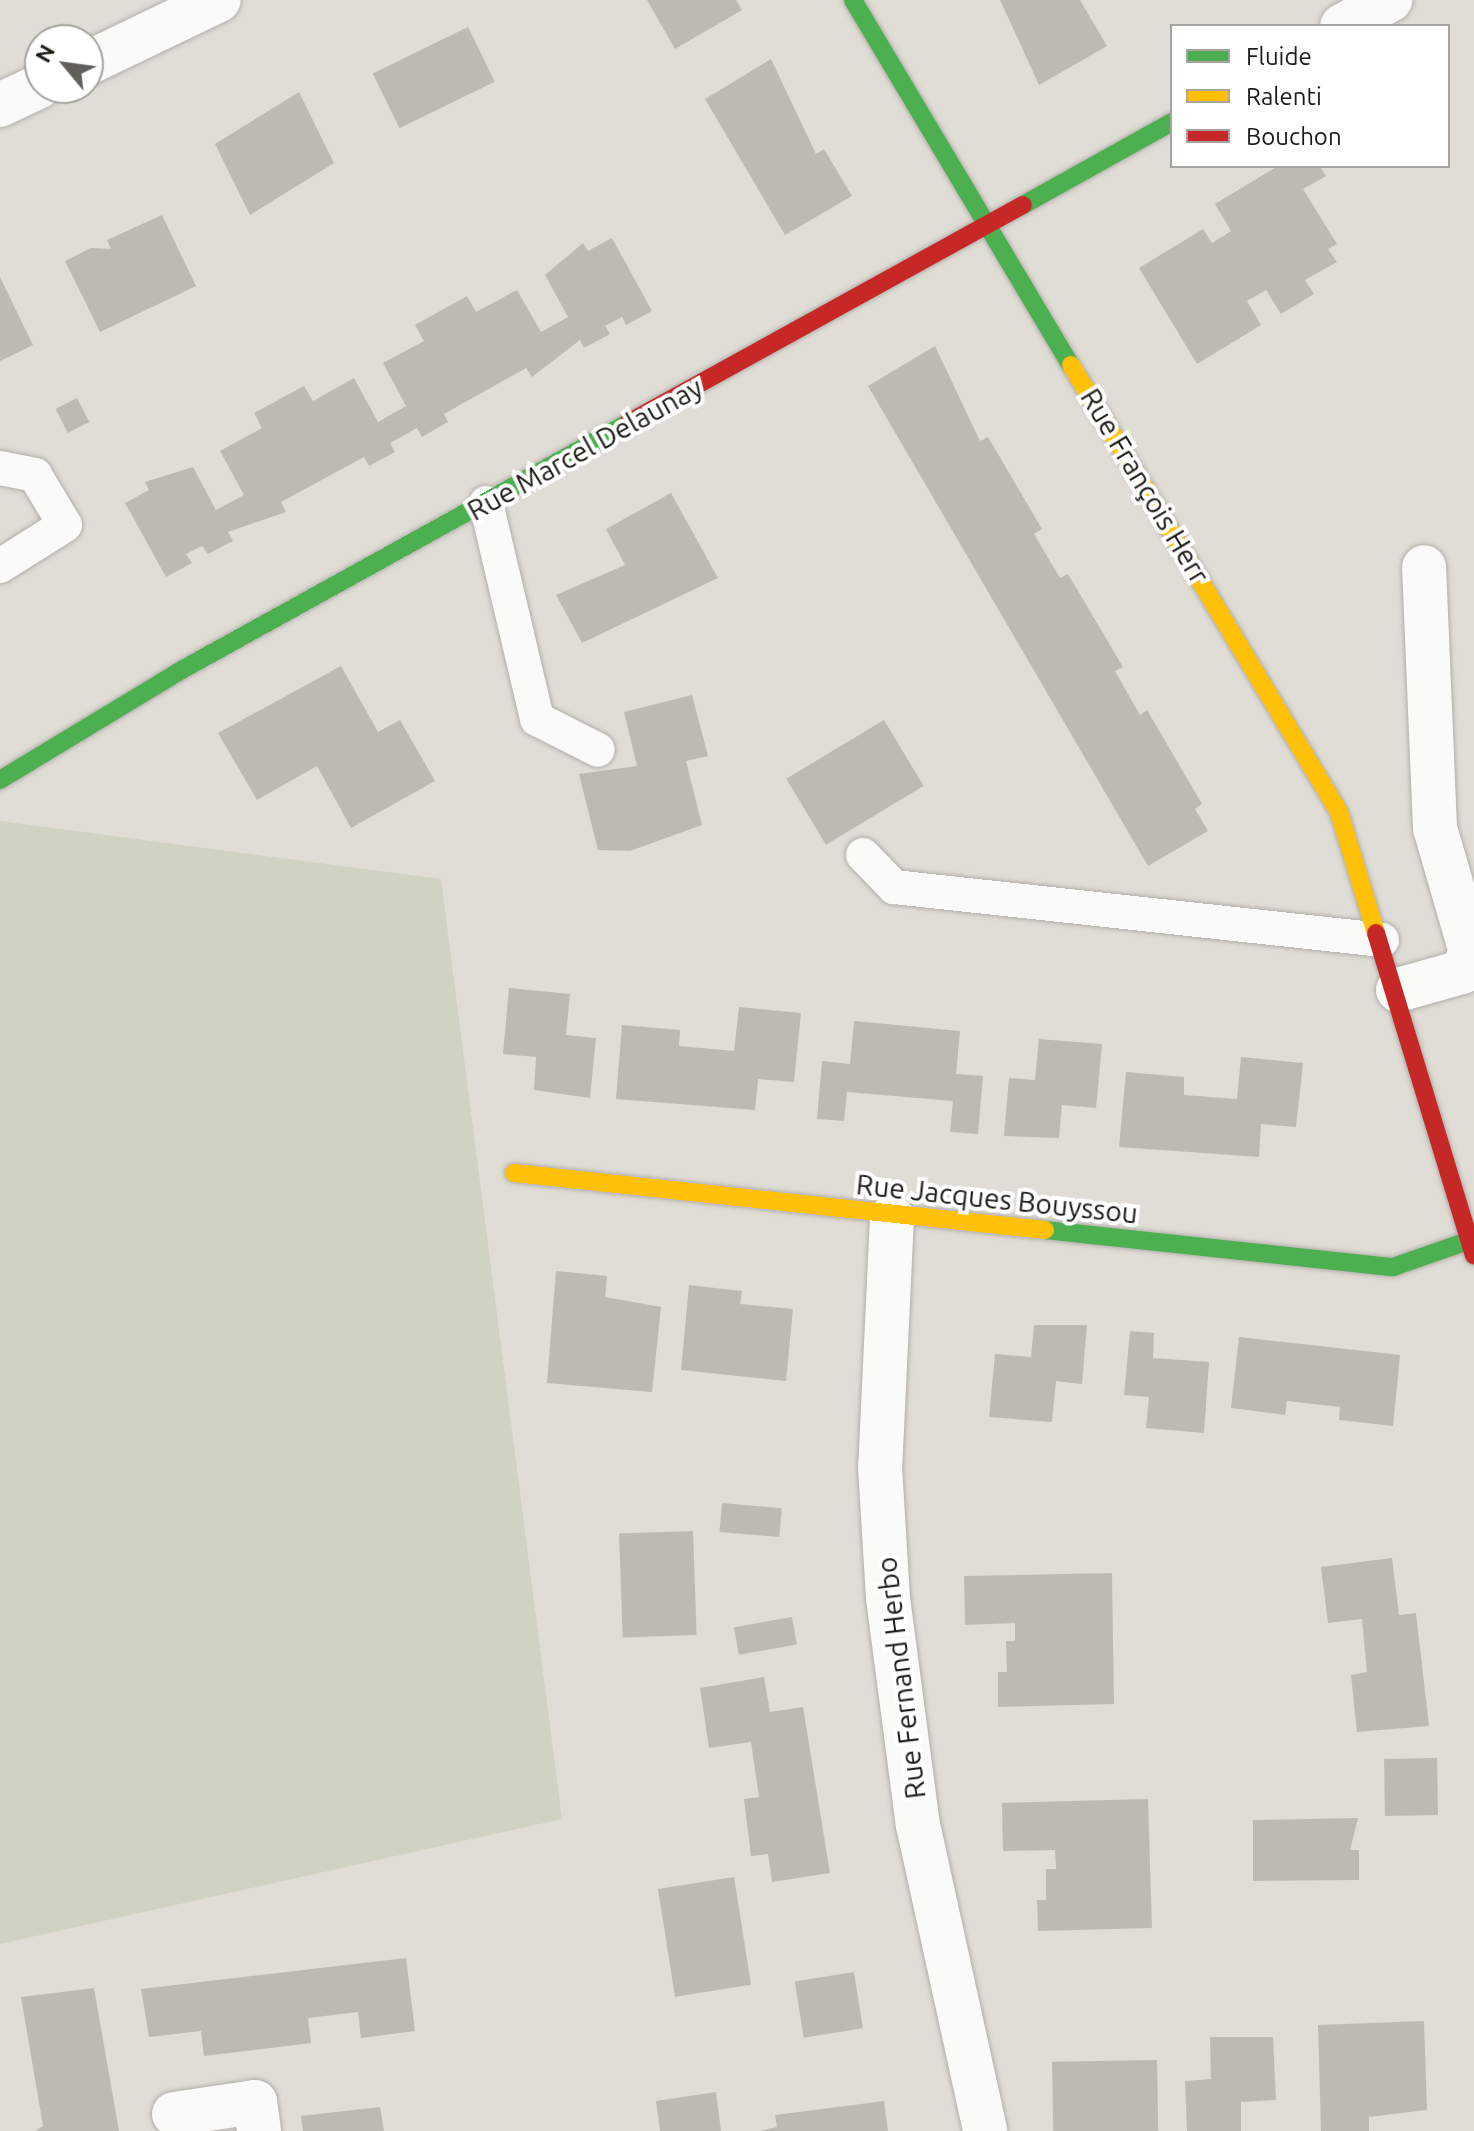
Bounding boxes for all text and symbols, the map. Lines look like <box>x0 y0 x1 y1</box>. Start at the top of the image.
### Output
north arrow <box>24 24 104 104</box>
legend <box>1170 24 1450 168</box>
text: N <box>29 40 59 66</box>
text: Fluide <box>1246 43 1312 70</box>
text: Ralenti <box>1246 83 1322 110</box>
text: Bouchon <box>1246 123 1342 150</box>
street label: Rue Marcel Delaunay <box>462 370 708 528</box>
street label: Rue François Herr <box>1074 382 1216 590</box>
street label: Rue Jacques Bouyssou <box>854 1167 1140 1231</box>
street label: Rue Fernand Herbo <box>869 1555 933 1801</box>

